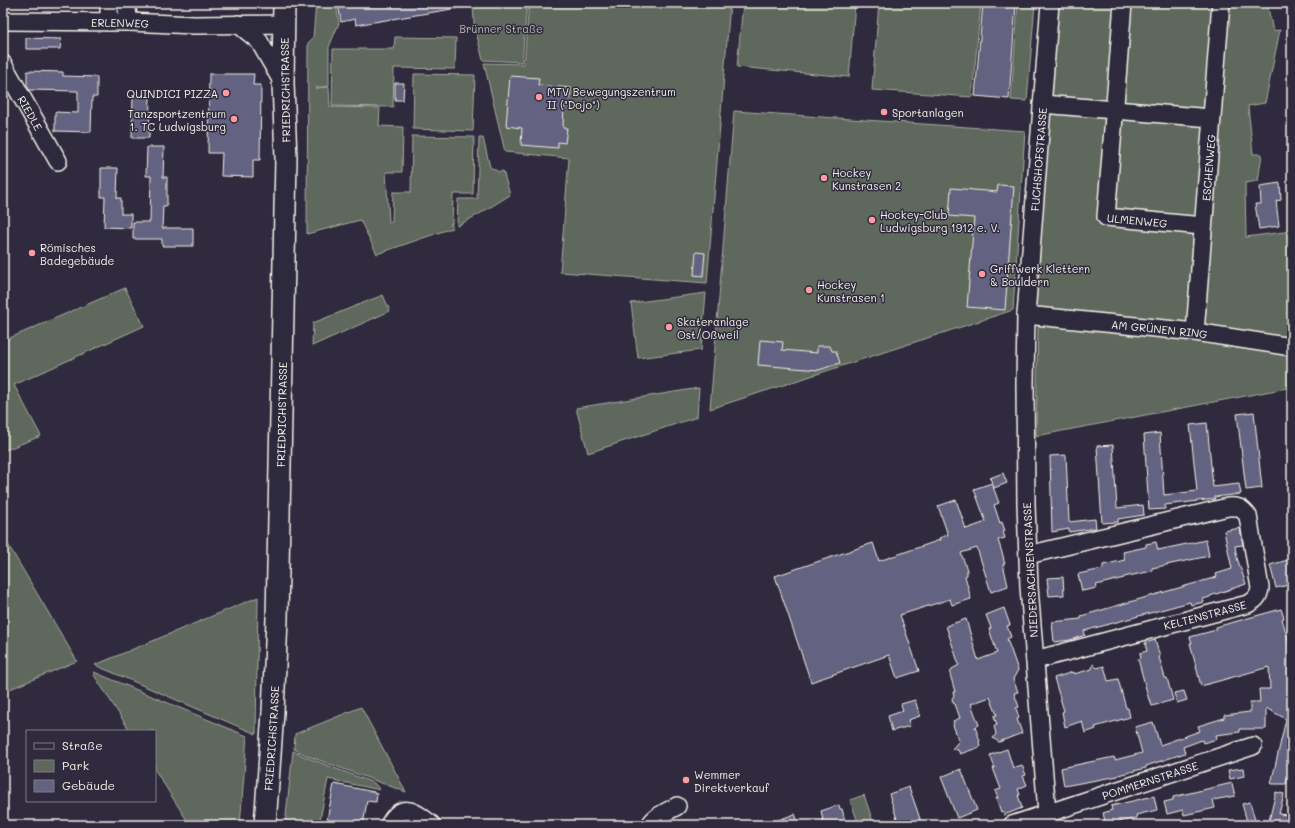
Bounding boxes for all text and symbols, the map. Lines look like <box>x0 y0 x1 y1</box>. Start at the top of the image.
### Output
street label: ERLENWEG <box>91 14 149 30</box>
park label: Brünner Straße <box>459 21 543 36</box>
street label: FRIEDRICHSTRASSE <box>277 37 293 143</box>
place label: MTV Bewegungszentrum II ("Dojo") <box>547 84 676 112</box>
place label: QUINDICI PIZZA <box>127 86 218 101</box>
marker: QUINDICI PIZZA <box>221 88 231 98</box>
marker: MTV Bewegungszentrum II ("Dojo") <box>534 92 544 102</box>
street label: RIEDLE <box>15 93 46 133</box>
place label: Sportanlagen <box>892 105 964 120</box>
place label: Tanzsportzentrum 1. TC Ludwigsburg <box>128 106 226 134</box>
marker: Sportanlagen <box>879 107 889 117</box>
street label: FUCHSHOFSTRASSE <box>1027 107 1049 212</box>
marker: Tanzsportzentrum 1. TC Ludwigsburg <box>229 114 239 124</box>
street label: ESCHENWEG <box>1198 134 1218 201</box>
place label: Hockey Kunstrasen 2 <box>832 165 901 193</box>
marker: Hockey Kunstrasen 2 <box>819 173 829 183</box>
place label: Hockey-Club Ludwigsburg 1912 e. V. <box>880 207 1000 235</box>
street label: ULMENWEG <box>1106 210 1168 230</box>
marker: Hockey-Club Ludwigsburg 1912 e. V. <box>867 215 877 225</box>
place label: Römisches Badegebäude <box>40 240 115 268</box>
marker: Römisches Badegebäude <box>27 248 37 258</box>
place label: Griffwerk Klettern & Bouldern <box>990 261 1090 289</box>
marker: Griffwerk Klettern & Bouldern <box>977 269 987 279</box>
place label: Hockey Kunstrasen 1 <box>817 277 885 305</box>
marker: Hockey Kunstrasen 1 <box>804 285 814 295</box>
place label: Skateranlage Ost/Oßweil <box>677 314 749 342</box>
street label: AM GRÜNEN RING <box>1110 316 1209 341</box>
marker: Skateranlage Ost/Oßweil <box>664 322 674 332</box>
street label: FRIEDRICHSTRASSE <box>272 362 290 467</box>
street label: NIEDERSACHSENSTRASSE <box>1019 502 1041 638</box>
street label: KELTENSTRASSE <box>1162 597 1248 633</box>
street label: FRIEDRICHSTRASSE <box>260 685 282 791</box>
legend <box>26 730 156 802</box>
text: Straße <box>62 737 103 753</box>
text: Park <box>62 757 89 773</box>
street label: POMMERNSTRASSE <box>1100 757 1200 803</box>
place label: Wemmer Direktverkauf <box>694 767 770 795</box>
marker: Wemmer Direktverkauf <box>681 775 691 785</box>
text: Gebäude <box>62 777 115 793</box>

